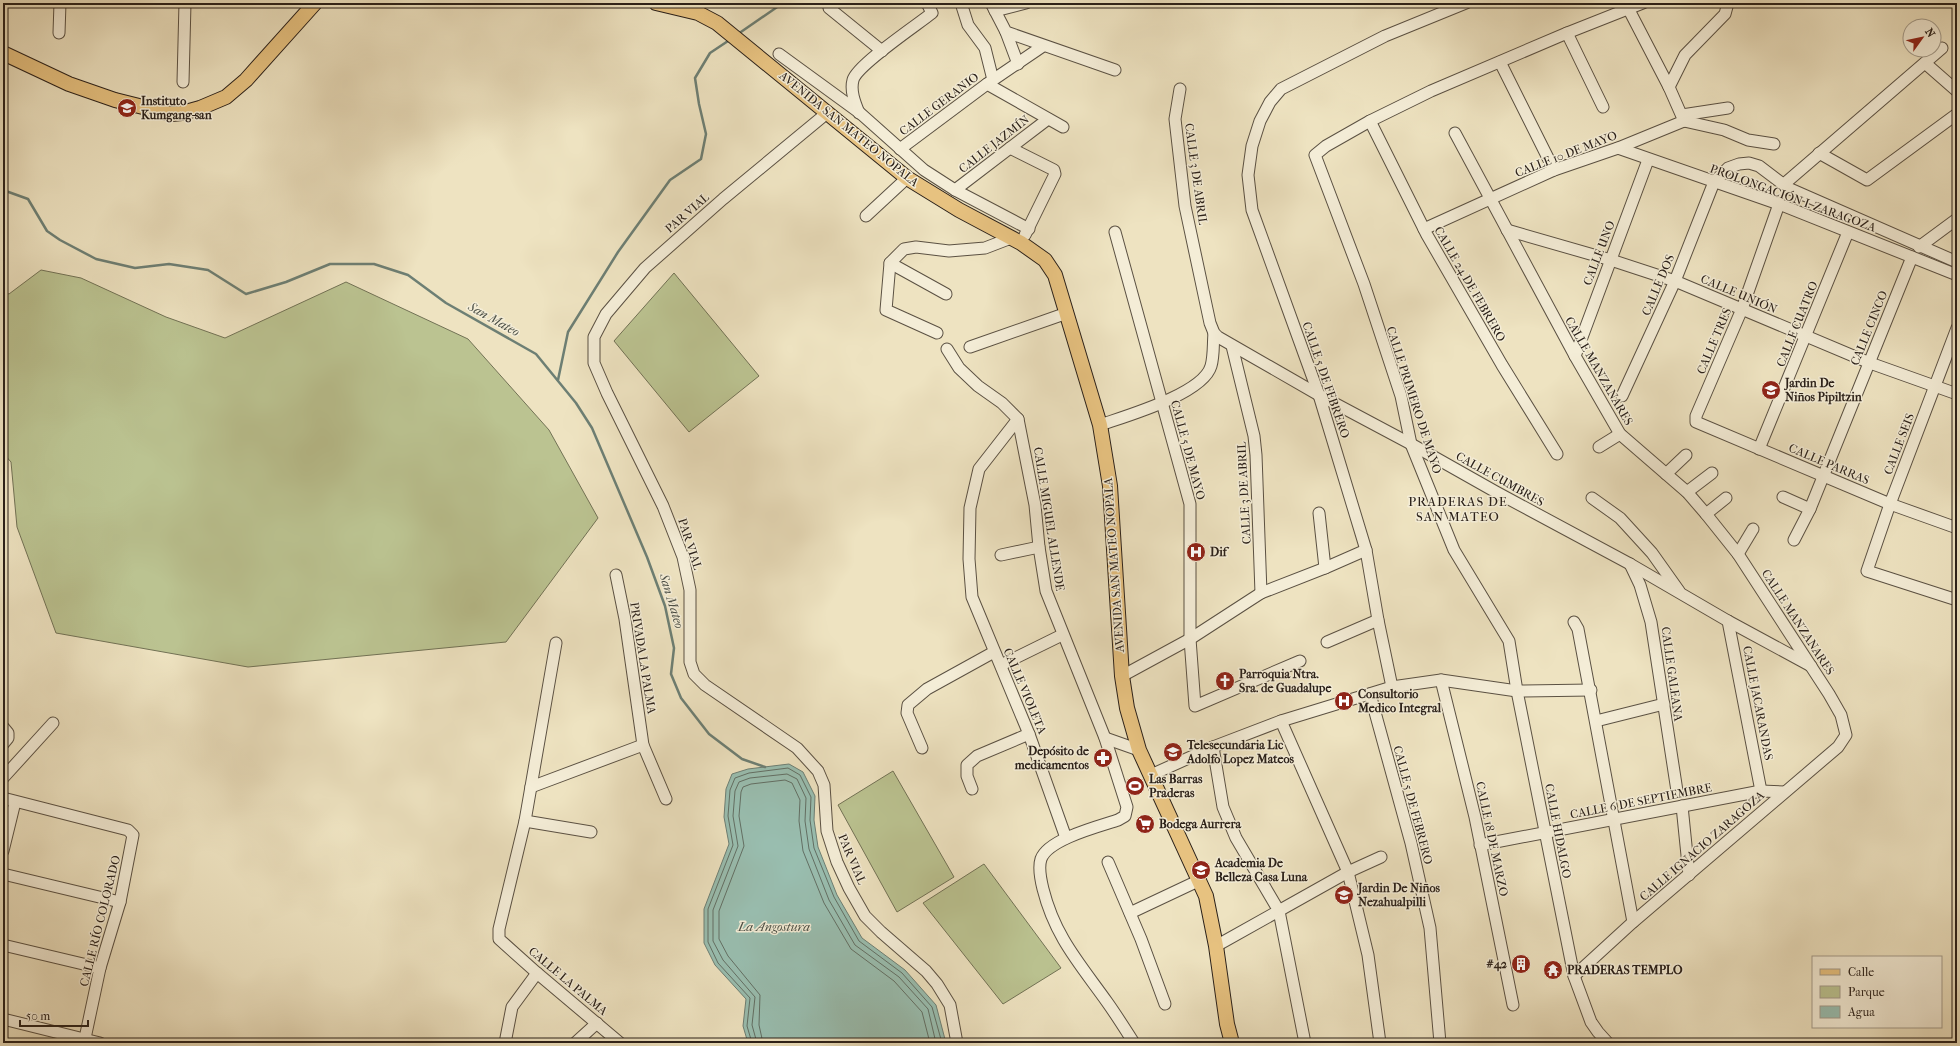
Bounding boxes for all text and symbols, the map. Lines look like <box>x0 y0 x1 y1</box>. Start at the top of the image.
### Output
north arrow <box>1902 18 1942 58</box>
text: N <box>1922 26 1938 40</box>
street label: AVENIDA SAN MATEO NOPALA <box>776 68 922 190</box>
street label: CALLE GERANIO <box>897 70 981 138</box>
place label: Instituto Kumgang-san <box>141 94 213 123</box>
school or university icon: Instituto Kumgang-san <box>116 97 138 119</box>
street label: CALLE JAZMÍN <box>955 111 1032 176</box>
street label: CALLE 3 DE ABRIL <box>1182 122 1210 227</box>
street label: CALLE 10 DE MAYO <box>1513 128 1619 180</box>
street label: PROLONGACIÓN I. ZARAGOZA <box>1708 160 1878 235</box>
street label: PAR VIAL <box>662 190 712 236</box>
street label: CALLE UNO <box>1580 219 1618 287</box>
street label: CALLE 24 DE FEBRERO <box>1431 224 1509 344</box>
street label: CALLE DOS <box>1639 252 1677 318</box>
street label: CALLE UNIÓN <box>1699 271 1780 316</box>
street label: CALLE CUATRO <box>1773 279 1821 369</box>
street label: CALLE CINCO <box>1848 289 1890 367</box>
water label: San Mateo <box>465 298 523 339</box>
street label: CALLE TRES <box>1694 306 1734 376</box>
street label: CALLE MANZANARES <box>1562 314 1636 428</box>
street label: CALLE 5 DE FEBRERO <box>1299 320 1353 440</box>
street label: CALLE PRIMERO DE MAYO <box>1384 325 1444 475</box>
place label: Jardin De Niños Pipiltzin <box>1783 376 1863 405</box>
school or university icon: Jardin De Niños Pipiltzin <box>1760 379 1782 401</box>
street label: CALLE 5 DE MAYO <box>1168 399 1208 501</box>
street label: CALLE SEIS <box>1881 411 1917 477</box>
street label: CALLE 3 DE ABRIL <box>1234 441 1254 545</box>
street label: CALLE PARRAS <box>1787 441 1871 487</box>
street label: CALLE MIGUEL ALLENDE <box>1031 446 1067 592</box>
street label: CALLE CUMBRES <box>1454 449 1546 509</box>
street label: AVENIDA SAN MATEO NOPALA <box>1101 477 1127 654</box>
district label: PRADERAS DE SAN MATEO <box>1408 494 1508 524</box>
street label: PAR VIAL <box>675 516 705 572</box>
hospital icon: Dif <box>1185 541 1207 563</box>
place label: Dif <box>1210 545 1230 559</box>
street label: CALLE MANZANARES <box>1759 567 1837 677</box>
water label: San Mateo <box>656 571 688 631</box>
street label: PRIVADA LA PALMA <box>627 601 659 715</box>
street label: CALLE GALEANA <box>1658 626 1686 722</box>
street label: CALLE JACARANDAS <box>1740 645 1776 761</box>
street label: CALLE VIOLETA <box>1001 646 1050 736</box>
place label: Parroquia Ntra. Sra. de Guadalupe <box>1239 667 1331 696</box>
church icon: Parroquia Ntra. Sra. de Guadalupe <box>1214 670 1236 692</box>
place label: Consultorio Medico Integral <box>1357 687 1442 716</box>
hospital icon: Consultorio Medico Integral <box>1333 690 1355 712</box>
place label: Telesecundaria Lic Adolfo Lopez Mateos <box>1186 738 1295 767</box>
school or university icon: Telesecundaria Lic Adolfo Lopez Mateos <box>1162 741 1184 763</box>
place label: Depósito de medicamentos <box>1014 744 1090 772</box>
street label: CALLE 5 DE FEBRERO <box>1390 744 1436 866</box>
pharmacy icon: Depósito de medicamentos <box>1092 747 1114 769</box>
place label: Las Barras Praderas <box>1149 772 1203 800</box>
sports icon: Las Barras Praderas <box>1124 775 1146 797</box>
street label: CALLE 18 DE MARZO <box>1473 780 1511 898</box>
street label: CALLE 6 DE SEPTIEMBRE <box>1569 780 1713 822</box>
street label: CALLE HIDALGO <box>1542 782 1574 880</box>
street label: CALLE IGNACIO ZARAGOZA <box>1637 788 1767 904</box>
supermarket icon: Bodega Aurrera <box>1134 813 1156 835</box>
place label: Bodega Aurrera <box>1159 817 1242 832</box>
street label: PAR VIAL <box>835 832 869 887</box>
street label: CALLE RÍO COLORADO <box>76 854 123 988</box>
place label: Academia De Belleza Casa Luna <box>1214 856 1308 884</box>
school or university icon: Academia De Belleza Casa Luna <box>1190 859 1212 881</box>
place label: Jardin De Niños Nezahualpilli <box>1356 881 1441 910</box>
school or university icon: Jardin De Niños Nezahualpilli <box>1333 884 1355 906</box>
water label: La Angostura <box>737 919 810 934</box>
street label: CALLE LA PALMA <box>526 944 610 1018</box>
building icon: #42 <box>1510 953 1532 975</box>
legend <box>1812 956 1942 1028</box>
place label: #42 <box>1486 957 1508 972</box>
temple icon: PRADERAS TEMPLO <box>1542 959 1564 981</box>
place label: PRADERAS TEMPLO <box>1567 963 1683 977</box>
text: Calle <box>1848 965 1874 979</box>
text: Parque <box>1848 985 1885 999</box>
scale bar <box>20 1002 88 1028</box>
text: Agua <box>1847 1005 1875 1019</box>
text: 50 m <box>26 1009 50 1023</box>

